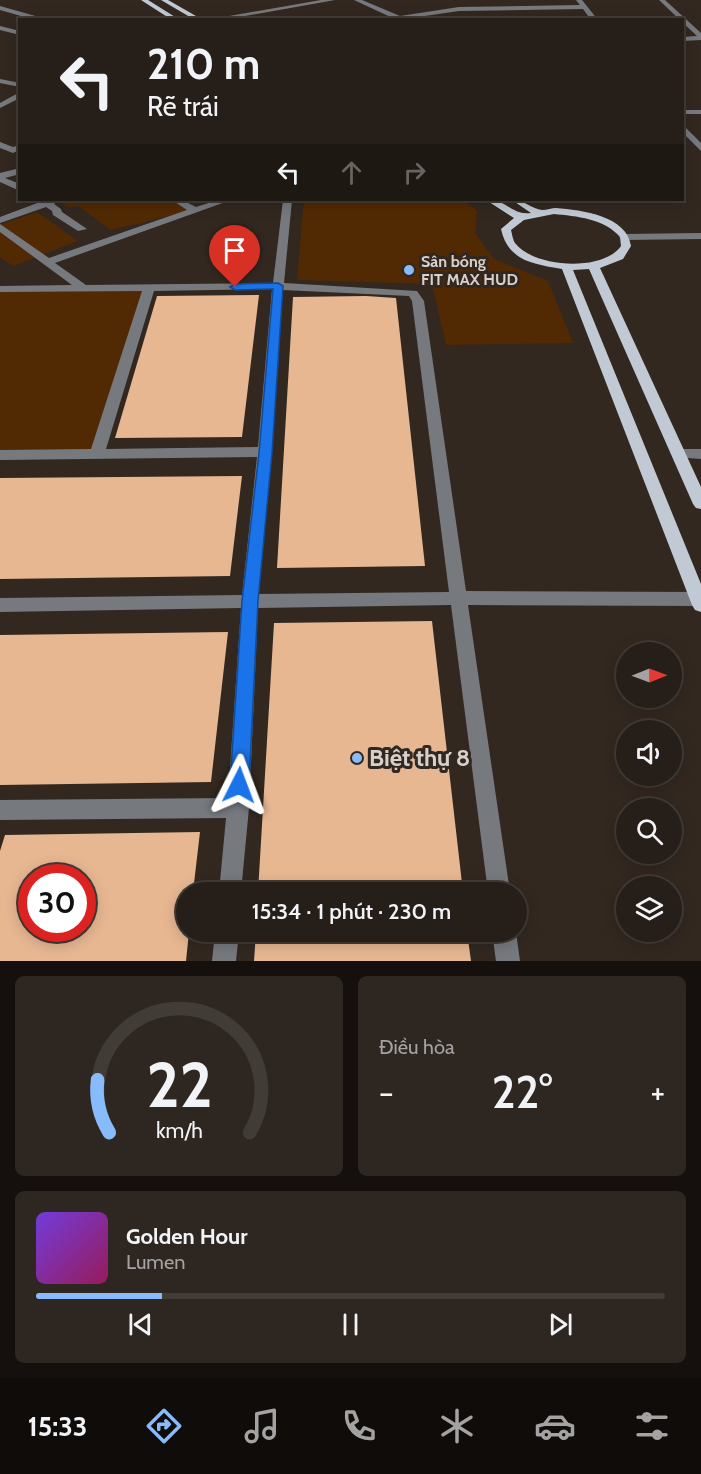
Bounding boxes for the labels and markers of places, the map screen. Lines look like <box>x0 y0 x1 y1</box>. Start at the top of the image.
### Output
pin <box>209 225 260 287</box>
place label: Sân bóng FIT MAX HUD <box>421 252 518 289</box>
marker: Sân bóng FIT MAX HUD <box>402 263 416 277</box>
place label: Biệt thự 8 <box>369 743 470 772</box>
marker: Biệt thự 8 <box>350 751 364 765</box>

